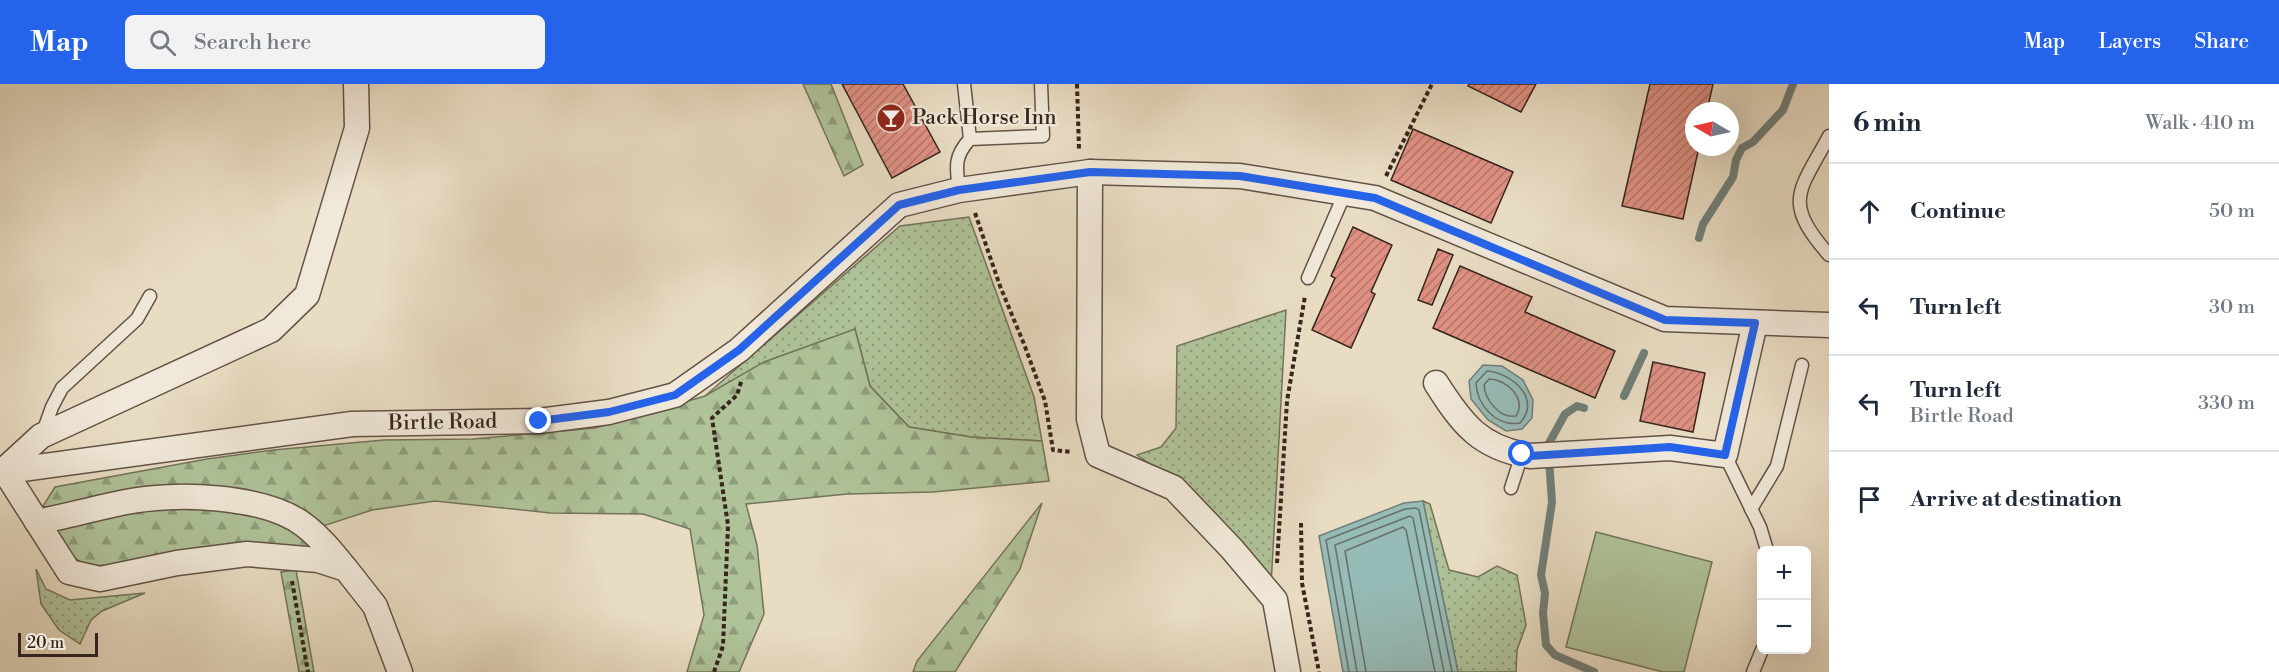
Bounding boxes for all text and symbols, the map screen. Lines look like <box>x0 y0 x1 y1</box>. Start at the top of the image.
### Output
search box <box>125 15 545 69</box>
text: Map <box>30 25 89 60</box>
icon: search <box>146 26 179 59</box>
text: Search here <box>194 29 311 56</box>
text: Map <box>2024 29 2065 55</box>
text: Layers <box>2098 29 2161 55</box>
text: Share <box>2194 29 2249 55</box>
bar icon: Pack Horse Inn <box>875 102 907 134</box>
north arrow <box>1685 102 1739 156</box>
place label: Pack Horse Inn <box>912 105 1057 131</box>
text: 6 min <box>1853 107 1921 139</box>
text: Walk · 410 m <box>2145 111 2255 136</box>
icon: ahead <box>1853 195 1886 228</box>
text: Continue <box>1910 198 2006 225</box>
text: 50 m <box>2209 199 2255 224</box>
icon: left <box>1853 291 1886 324</box>
text: Turn left <box>1910 294 2001 321</box>
text: 30 m <box>2209 295 2255 320</box>
text: Turn left <box>1910 377 2001 404</box>
icon: left <box>1853 387 1886 420</box>
text: 330 m <box>2198 391 2255 416</box>
text: Birtle Road <box>1910 404 2014 429</box>
route end <box>525 407 551 433</box>
street label: Birtle Road <box>387 409 497 436</box>
route start <box>1508 440 1534 466</box>
icon: arrive <box>1853 483 1886 516</box>
text: Arrive at destination <box>1910 486 2122 513</box>
map controls <box>1757 546 1811 654</box>
button: + <box>1757 546 1811 600</box>
button: − <box>1757 600 1811 654</box>
scale bar <box>18 630 98 658</box>
text: 20 m <box>27 633 64 653</box>

